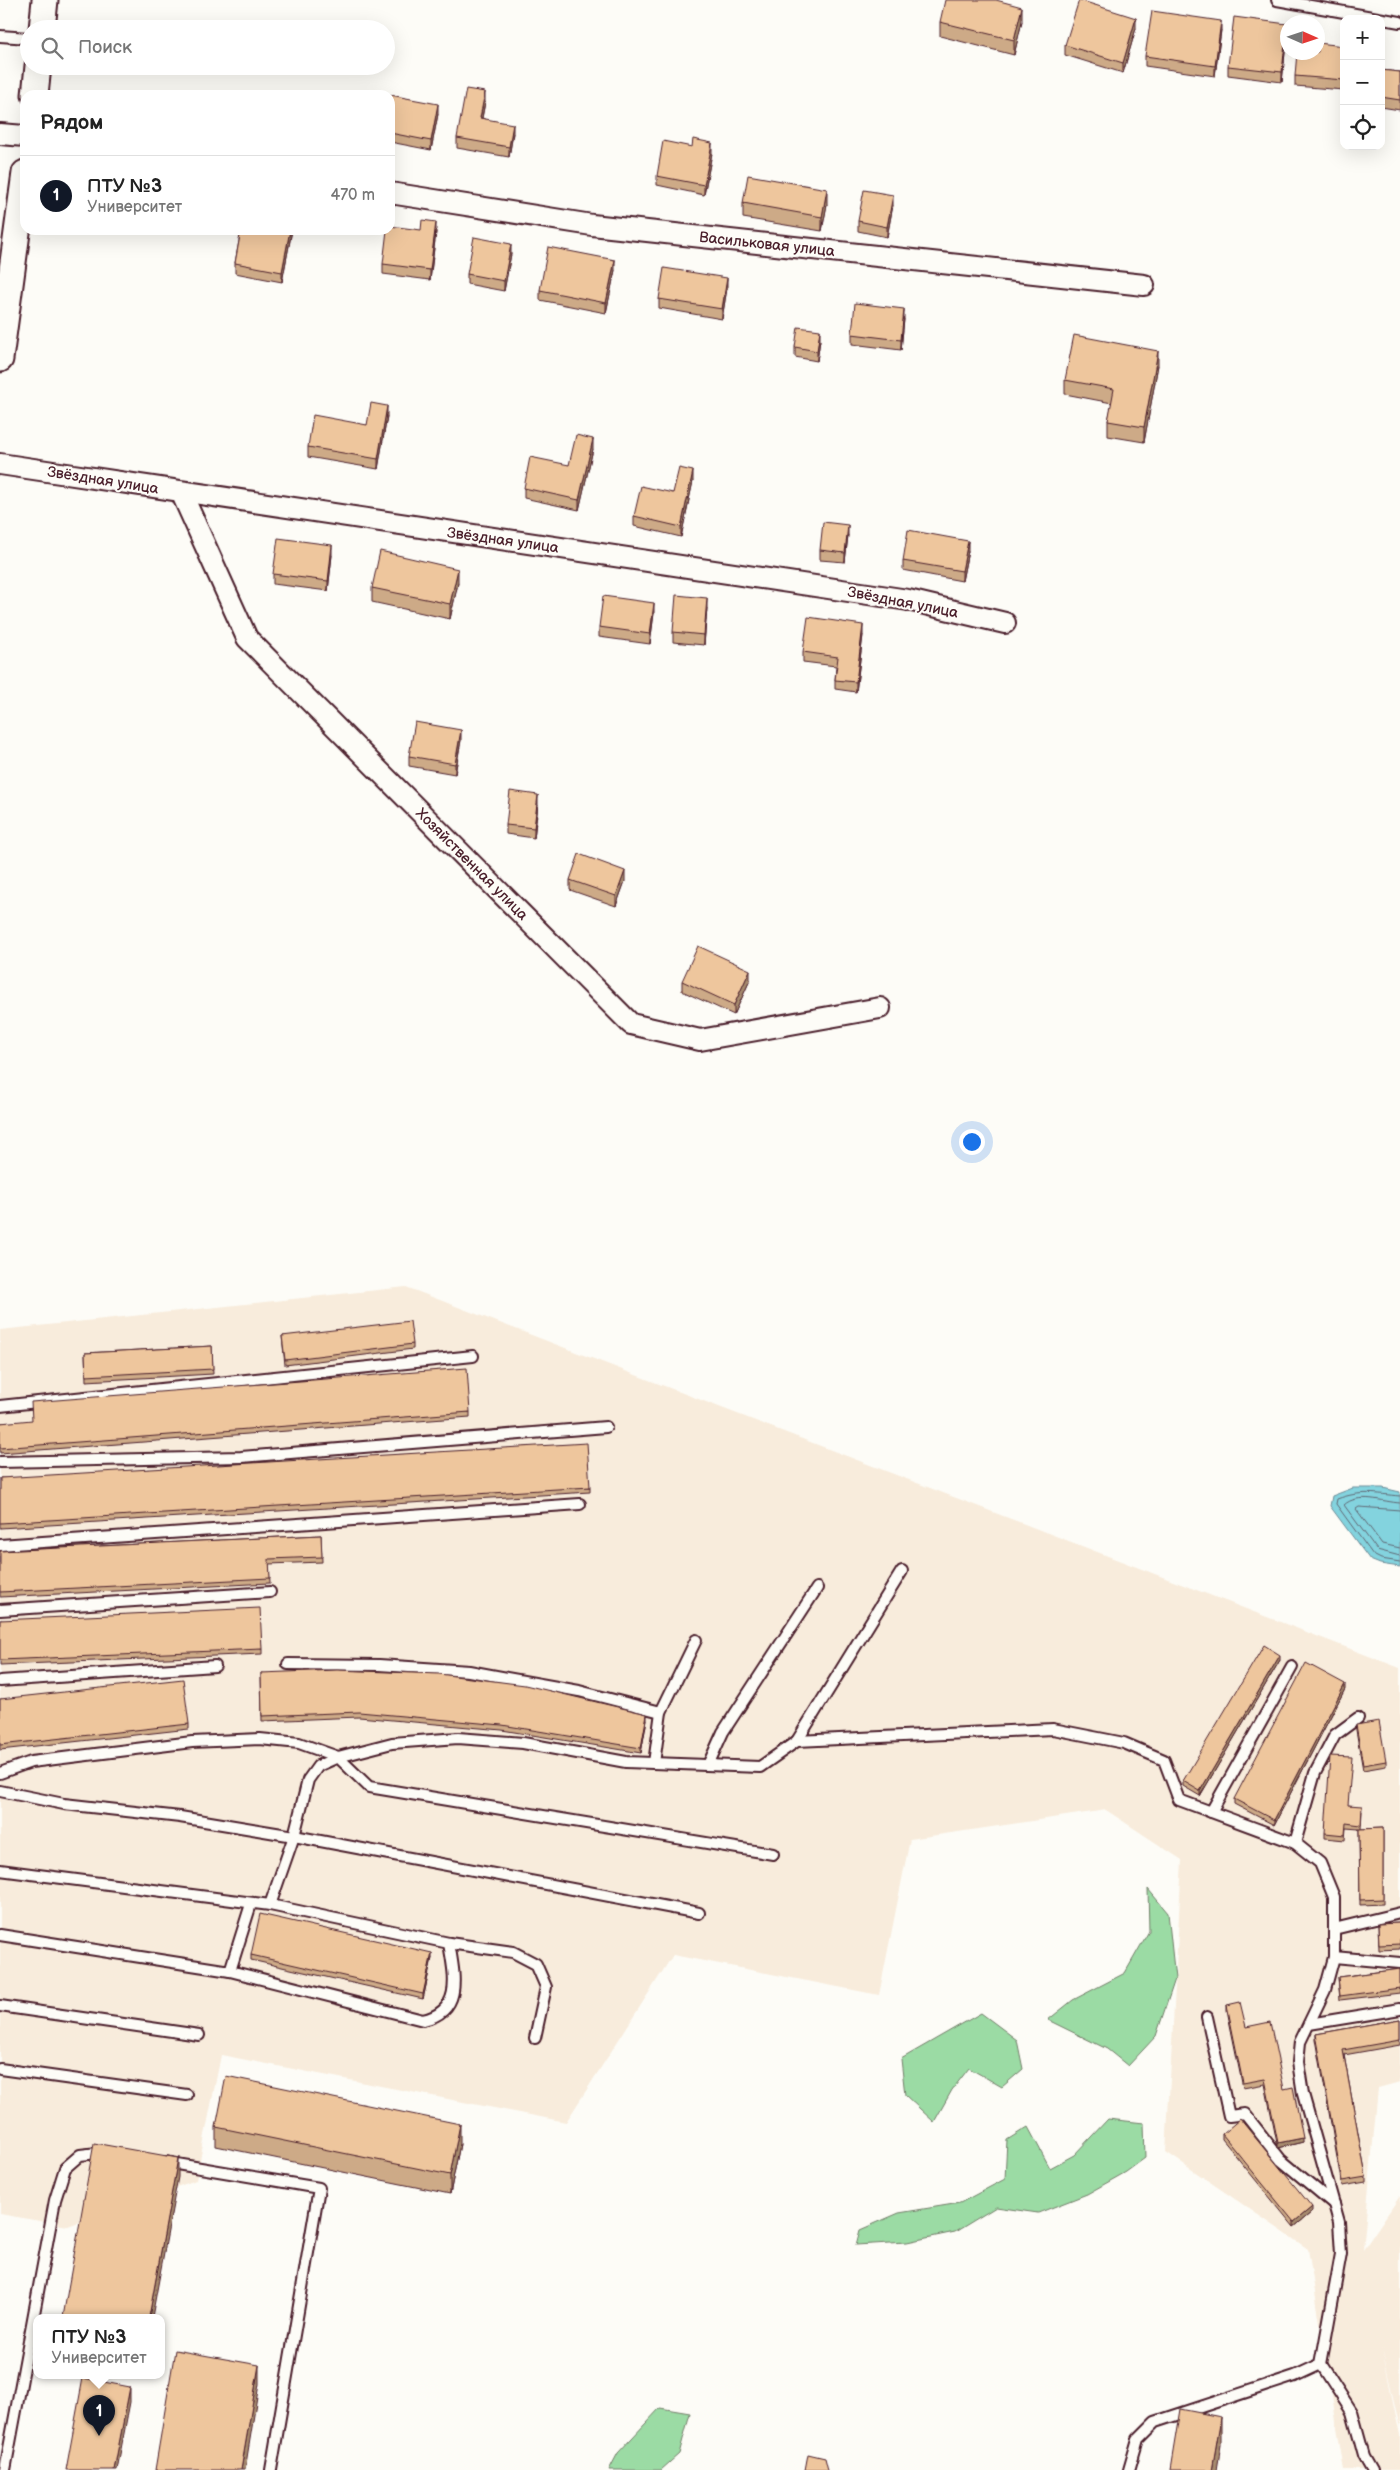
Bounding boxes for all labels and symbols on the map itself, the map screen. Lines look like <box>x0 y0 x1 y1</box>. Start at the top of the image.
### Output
north arrow <box>1280 15 1325 60</box>
street label: Васильковая улица <box>698 228 836 261</box>
street label: Звёздная улица <box>46 462 160 499</box>
street label: Звёздная улица <box>446 523 560 558</box>
street label: Звёздная улица <box>846 582 960 623</box>
street label: Хозяйственная улица <box>411 804 532 925</box>
your location <box>959 1129 985 1155</box>
pin: 1 <box>83 2395 115 2436</box>

